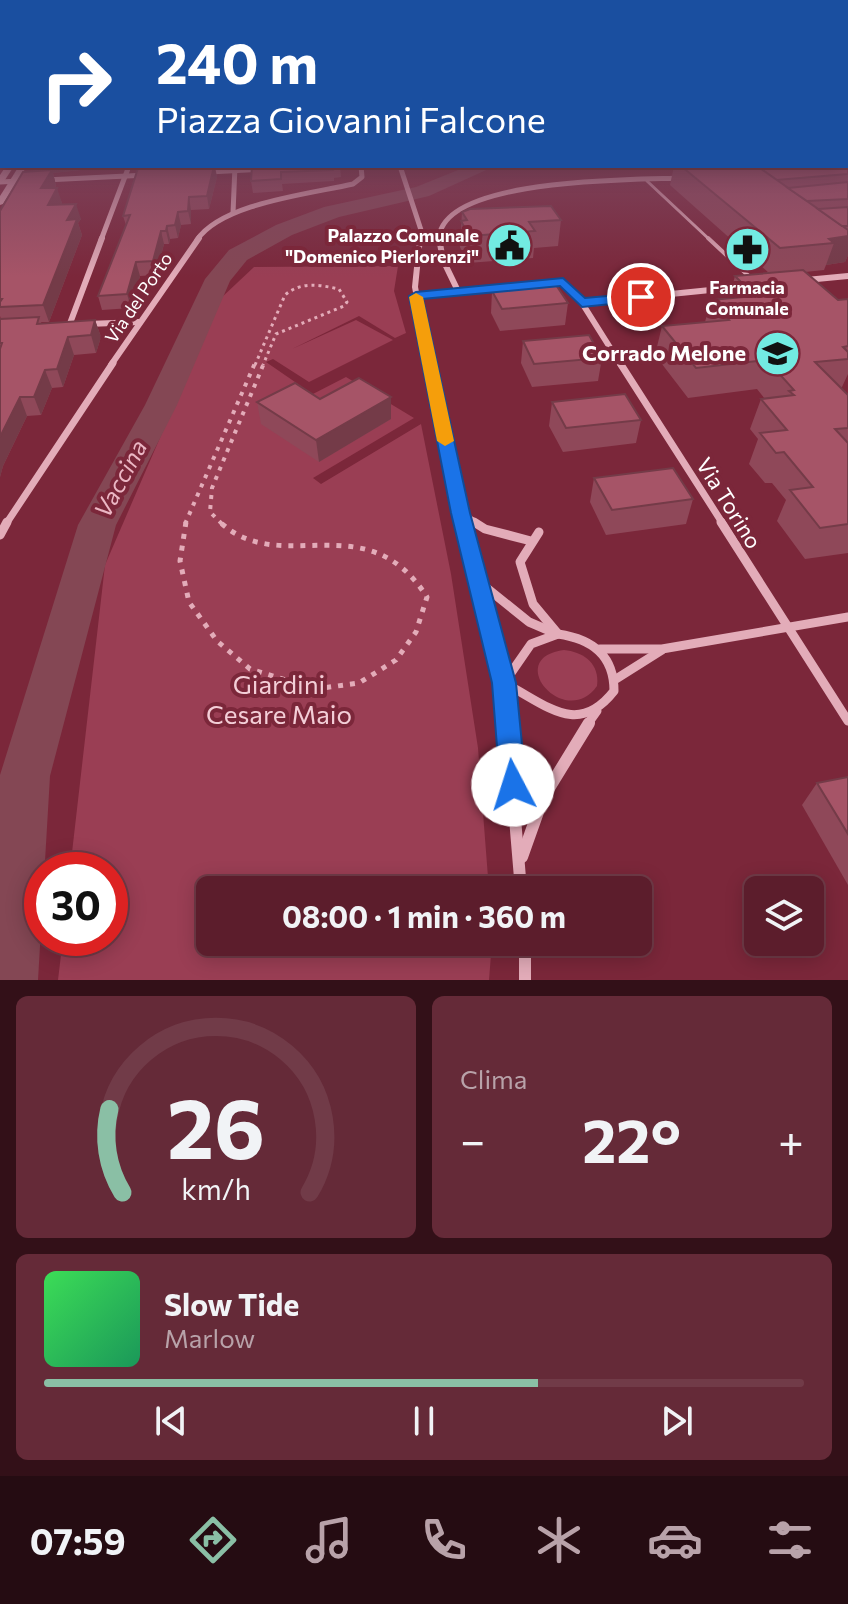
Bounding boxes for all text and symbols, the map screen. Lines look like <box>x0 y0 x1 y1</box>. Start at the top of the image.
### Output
text: 240 m <box>156 27 318 96</box>
icon: right <box>24 32 128 136</box>
text: Piazza Giovanni Falcone <box>156 96 546 140</box>
public building icon: Palazzo Comunale "Domenico Pierlorenzi" <box>486 222 534 270</box>
place label: Palazzo Comunale "Domenico Pierlorenzi" <box>285 224 479 267</box>
pharmacy icon: Farmacia Comunale <box>723 226 771 274</box>
street label: Via del Porto <box>100 248 177 347</box>
pin <box>607 263 675 331</box>
icon: arrive <box>619 275 663 319</box>
place label: Farmacia Comunale <box>705 276 789 319</box>
school or university icon: Corrado Melone <box>753 329 801 377</box>
place label: Corrado Melone <box>582 339 746 366</box>
water label: Vaccina <box>87 434 152 522</box>
street label: Via Torino <box>691 452 768 553</box>
park label: Giardini Cesare Maio <box>206 668 352 729</box>
position arrow <box>471 743 555 827</box>
speed limit sign: 30 <box>24 852 128 956</box>
map controls <box>744 876 824 956</box>
button: layers <box>744 876 824 956</box>
text: 08:00 · 1 min · 360 m <box>282 897 566 934</box>
text: Clima <box>460 1063 527 1094</box>
text: 26 <box>167 1074 265 1176</box>
text: 22° <box>582 1102 681 1175</box>
text: − <box>460 1112 485 1166</box>
text: + <box>778 1112 804 1166</box>
text: km/h <box>181 1171 251 1206</box>
text: Slow Tide <box>164 1285 299 1322</box>
text: Marlow <box>164 1322 255 1353</box>
icon: previous <box>149 1399 193 1443</box>
icon: pause <box>402 1399 446 1443</box>
icon: next <box>655 1399 699 1443</box>
icon: directions <box>185 1512 241 1568</box>
icon: music <box>301 1512 357 1568</box>
icon: phone <box>416 1512 472 1568</box>
icon: climate <box>531 1512 587 1568</box>
icon: car <box>647 1512 703 1568</box>
icon: filters <box>762 1512 818 1568</box>
text: 07:59 <box>30 1518 126 1562</box>

